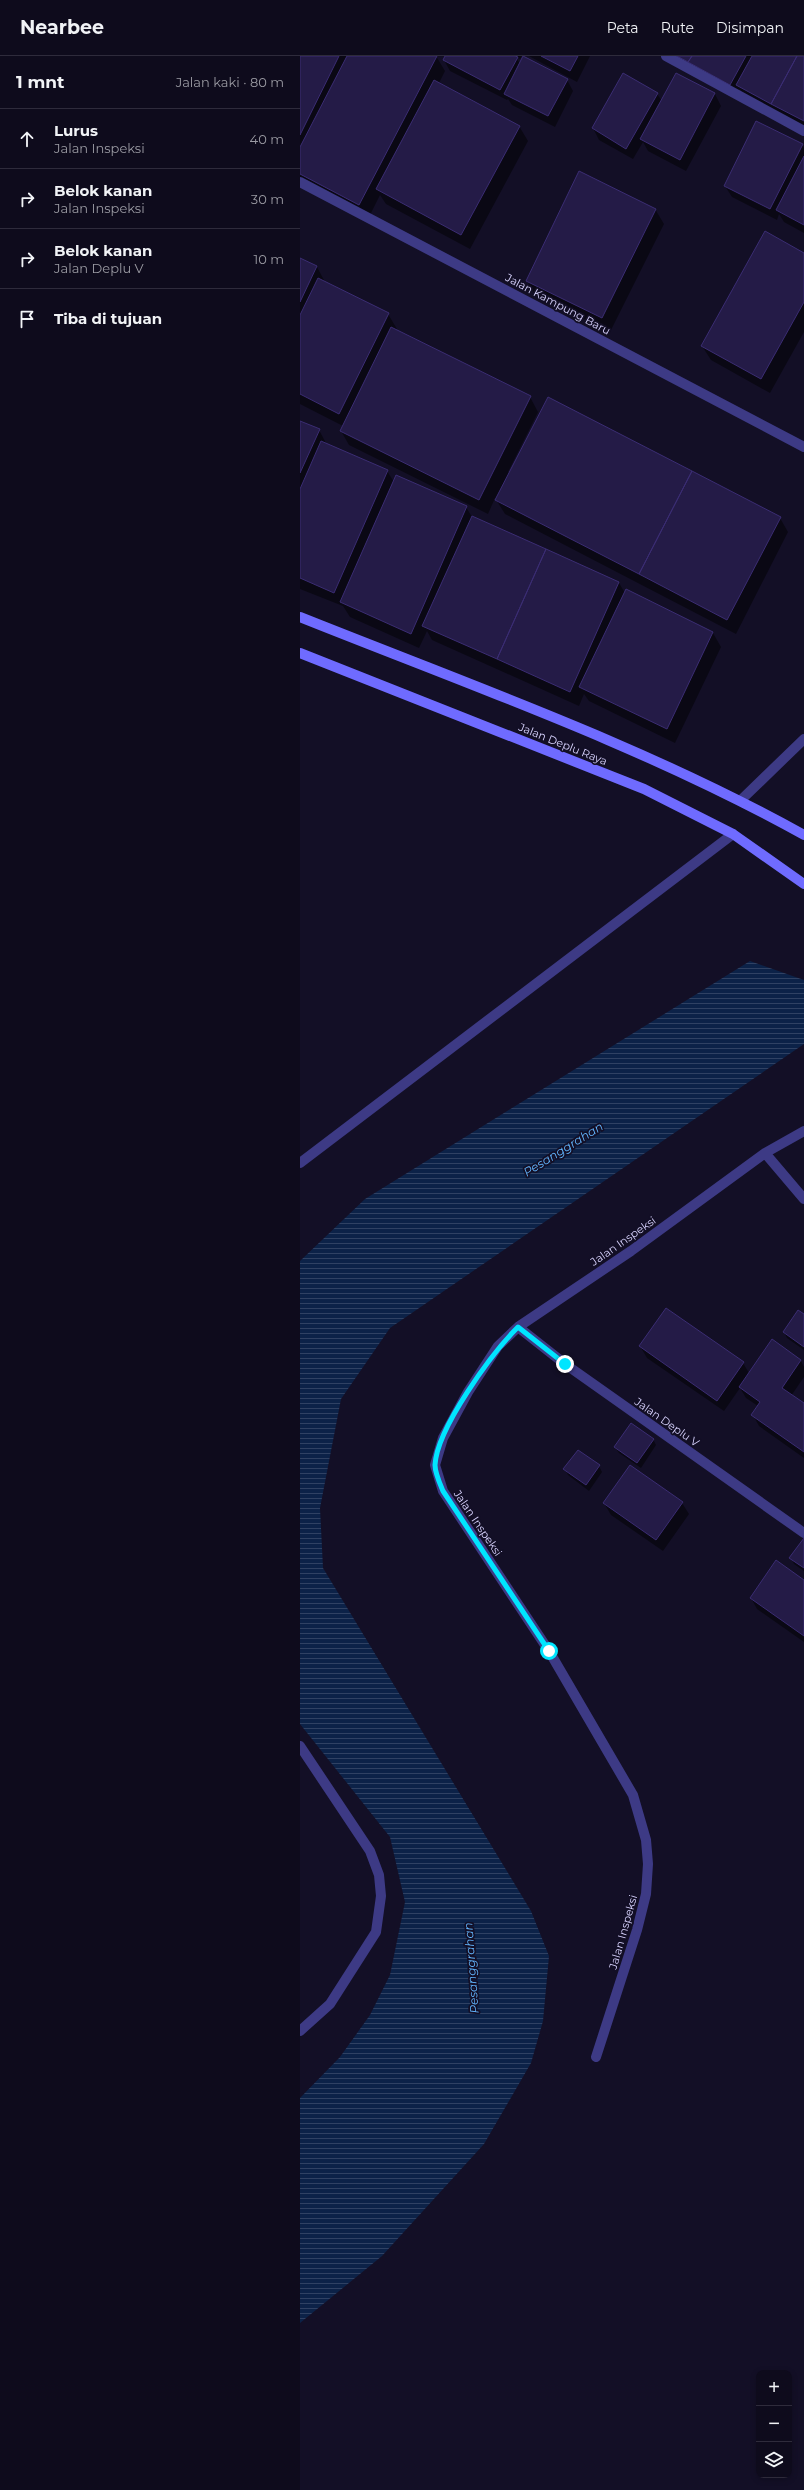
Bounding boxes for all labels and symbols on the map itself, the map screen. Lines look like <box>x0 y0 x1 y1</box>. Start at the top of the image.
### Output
street label: Jalan Kampung Baru <box>502 270 613 338</box>
street label: Jalan Deplu Raya <box>516 719 609 768</box>
water label: Pesanggrahan <box>520 1118 606 1180</box>
street label: Jalan Inspeksi <box>587 1213 658 1269</box>
route end <box>556 1355 574 1373</box>
street label: Jalan Deplu V <box>631 1394 702 1450</box>
street label: Jalan Inspeksi <box>450 1486 505 1559</box>
route start <box>540 1642 558 1660</box>
street label: Jalan Inspeksi <box>605 1893 640 1972</box>
water label: Pesanggrahan <box>460 1922 482 2014</box>

